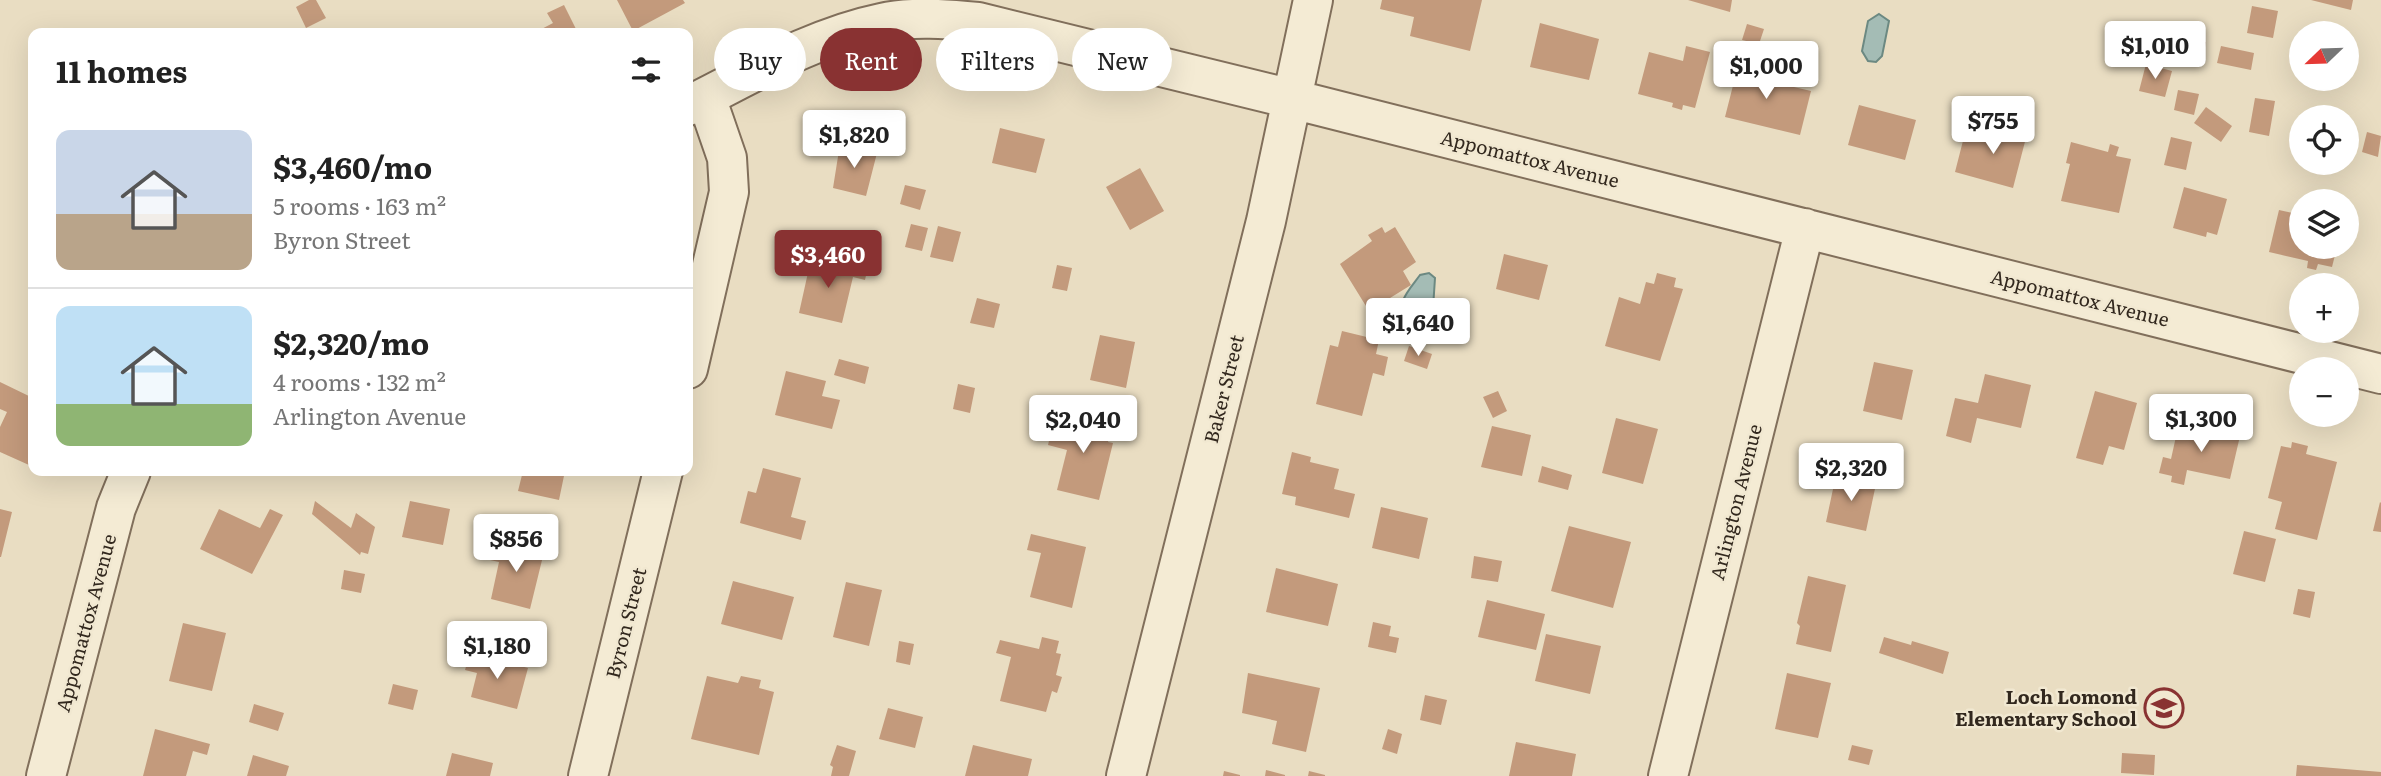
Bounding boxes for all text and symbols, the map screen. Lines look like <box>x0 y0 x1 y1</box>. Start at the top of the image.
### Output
north arrow <box>2289 21 2359 91</box>
map controls <box>2289 21 2359 427</box>
pin: $1,010 <box>2098 22 2212 81</box>
text: $1,010 <box>2121 27 2189 61</box>
chip: Buy <box>714 28 806 91</box>
chip: Rent <box>820 28 922 91</box>
chip: Filters <box>936 28 1058 91</box>
chip: New <box>1072 28 1172 91</box>
pin: $1,000 <box>1709 42 1823 101</box>
text: $1,000 <box>1729 47 1803 81</box>
text: 11 homes <box>56 48 187 92</box>
icon: filters <box>627 51 665 89</box>
pin: $755 <box>1952 96 2034 156</box>
text: $755 <box>1968 102 2018 136</box>
button: locate <box>2289 105 2359 175</box>
pin: $1,820 <box>797 110 911 170</box>
text: $1,820 <box>819 116 889 150</box>
street label: Appomattox Avenue <box>1438 122 1623 194</box>
text: $3,460/mo <box>273 144 432 188</box>
icon: home <box>112 158 196 242</box>
text: 5 rooms · 163 m² <box>273 188 446 222</box>
button: layers <box>2289 189 2359 259</box>
text: Byron Street <box>273 222 411 256</box>
pin: $3,460 <box>771 230 885 290</box>
text: $3,460 <box>791 236 865 270</box>
street label: Appomattox Avenue <box>1988 261 2173 333</box>
button: + <box>2289 273 2359 343</box>
pin: $1,640 <box>1361 298 1475 358</box>
text: $1,640 <box>1382 304 1454 338</box>
text: $2,320/mo <box>273 320 429 364</box>
street label: Baker Street <box>1196 331 1250 446</box>
icon: home <box>112 334 196 418</box>
button: − <box>2289 357 2359 427</box>
text: 4 rooms · 132 m² <box>273 364 446 398</box>
pin: $1,300 <box>2144 394 2258 454</box>
pin: $2,040 <box>1026 396 1140 455</box>
text: Arlington Avenue <box>273 398 466 432</box>
text: $1,300 <box>2165 400 2237 434</box>
text: $2,040 <box>1045 401 1121 435</box>
street label: Arlington Avenue <box>1702 421 1768 583</box>
pin: $2,320 <box>1794 444 1908 503</box>
text: $2,320 <box>1815 449 1887 483</box>
pin: $856 <box>475 514 557 574</box>
text: $856 <box>489 520 543 554</box>
street label: Appomattox Avenue <box>48 531 122 715</box>
street label: Byron Street <box>598 564 652 681</box>
pin: $1,180 <box>440 622 554 681</box>
text: $1,180 <box>463 627 531 661</box>
place label: Loch Lomond Elementary School <box>1955 682 2137 732</box>
school or university icon: Loch Lomond Elementary School <box>2143 687 2185 729</box>

